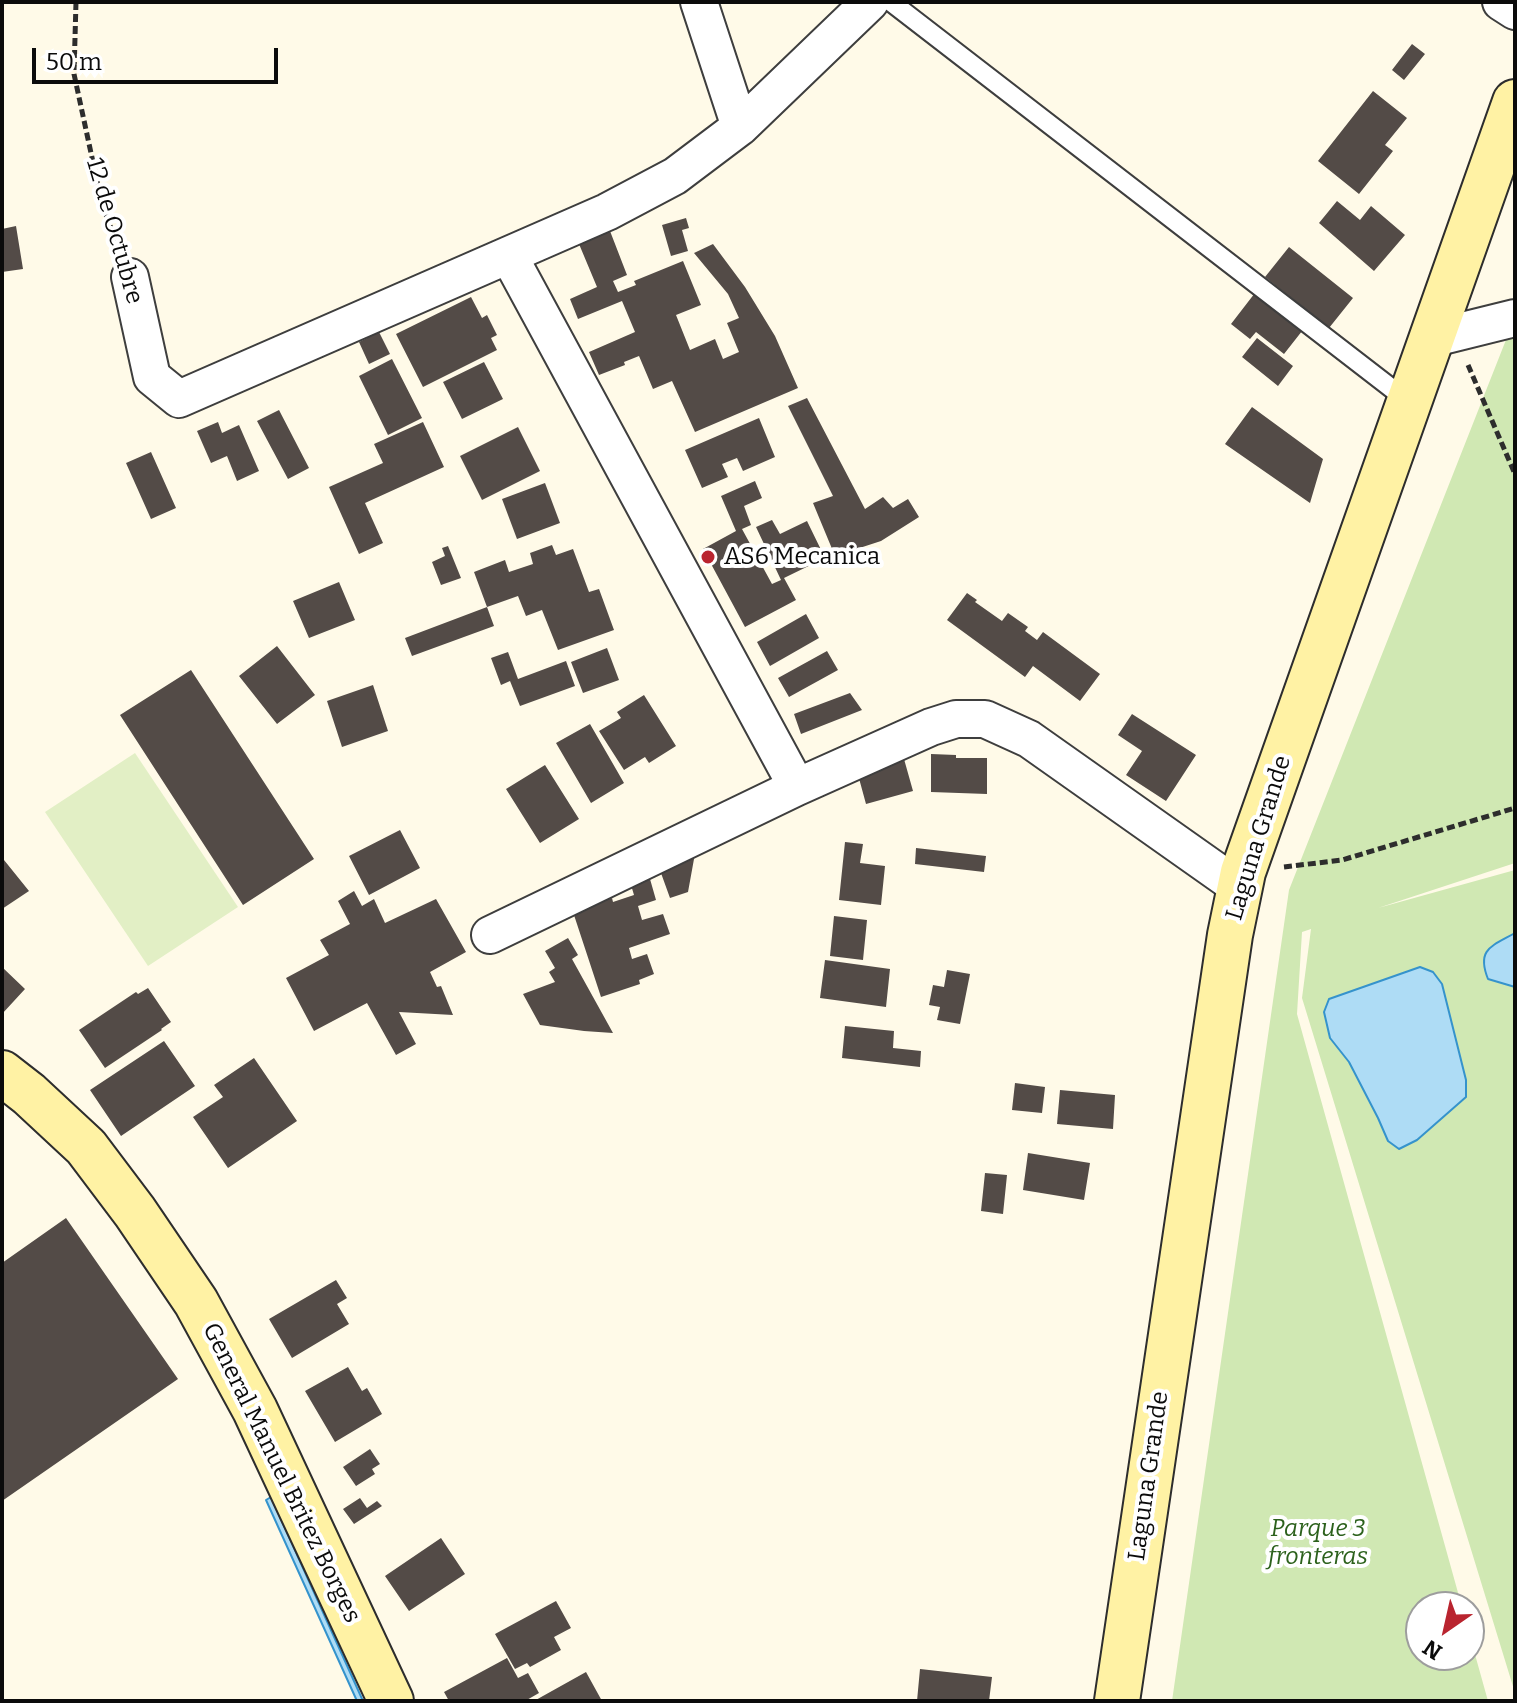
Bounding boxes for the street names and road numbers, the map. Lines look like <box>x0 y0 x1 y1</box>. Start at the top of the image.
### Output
street label: 12 de Octubre <box>79 155 149 307</box>
street label: Laguna Grande <box>1220 752 1298 924</box>
street label: General Manuel Britez Borges <box>196 1318 366 1628</box>
street label: Laguna Grande <box>1123 1389 1175 1563</box>

